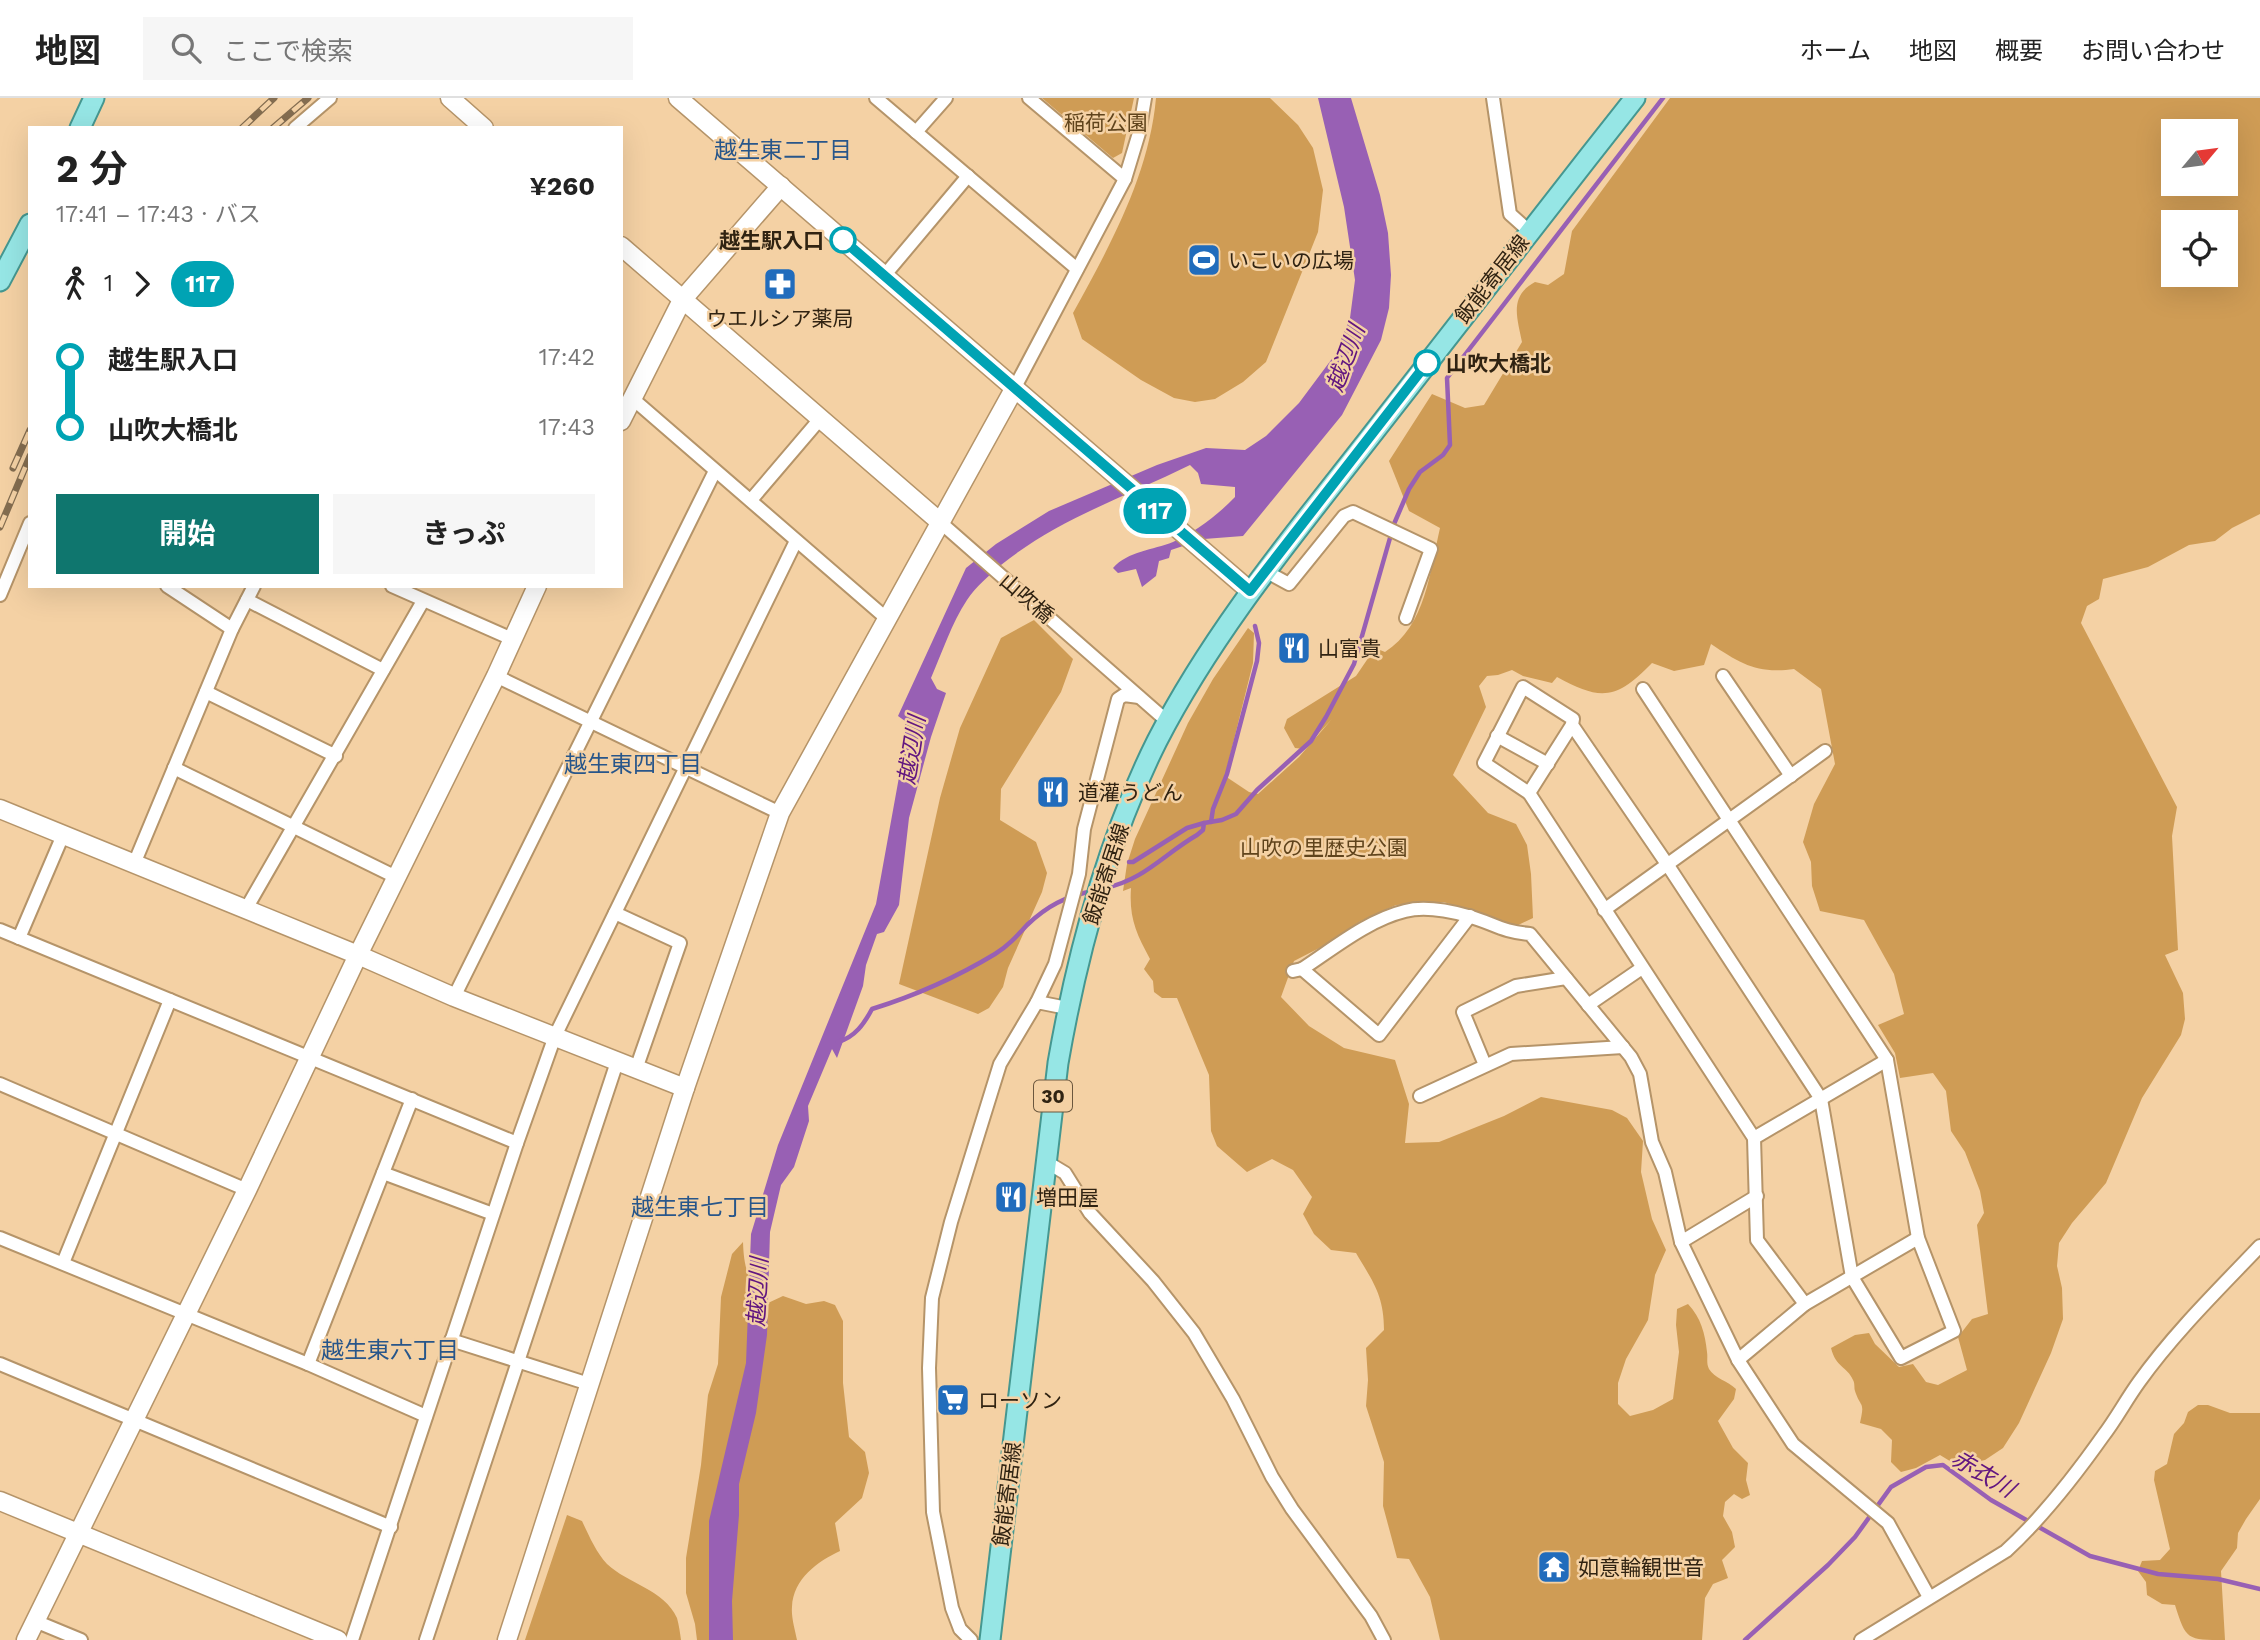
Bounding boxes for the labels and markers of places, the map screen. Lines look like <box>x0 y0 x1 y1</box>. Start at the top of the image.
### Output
marker: 越生駅入口 <box>830 227 856 253</box>
place label: 越生駅入口 <box>719 228 824 253</box>
sports icon: いこいの広場 <box>1185 241 1223 279</box>
place label: いこいの広場 <box>1228 248 1354 273</box>
pharmacy icon: ウエルシア薬局 <box>761 265 799 303</box>
place label: ウエルシア薬局 <box>707 306 854 331</box>
marker: 山吹大橋北 <box>1414 350 1440 376</box>
place label: 山吹大橋北 <box>1446 351 1551 376</box>
restaurant icon: 山富貴 <box>1275 629 1313 667</box>
place label: 山富貴 <box>1318 636 1381 661</box>
restaurant icon: 道灌うどん <box>1034 773 1072 811</box>
place label: 道灌うどん <box>1078 780 1183 805</box>
restaurant icon: 増田屋 <box>992 1178 1030 1216</box>
place label: 増田屋 <box>1036 1185 1099 1210</box>
supermarket icon: ローソン <box>934 1381 972 1419</box>
place label: ローソン <box>978 1388 1062 1413</box>
temple icon: 如意輪観世音 <box>1535 1548 1573 1586</box>
place label: 如意輪観世音 <box>1578 1555 1704 1580</box>

